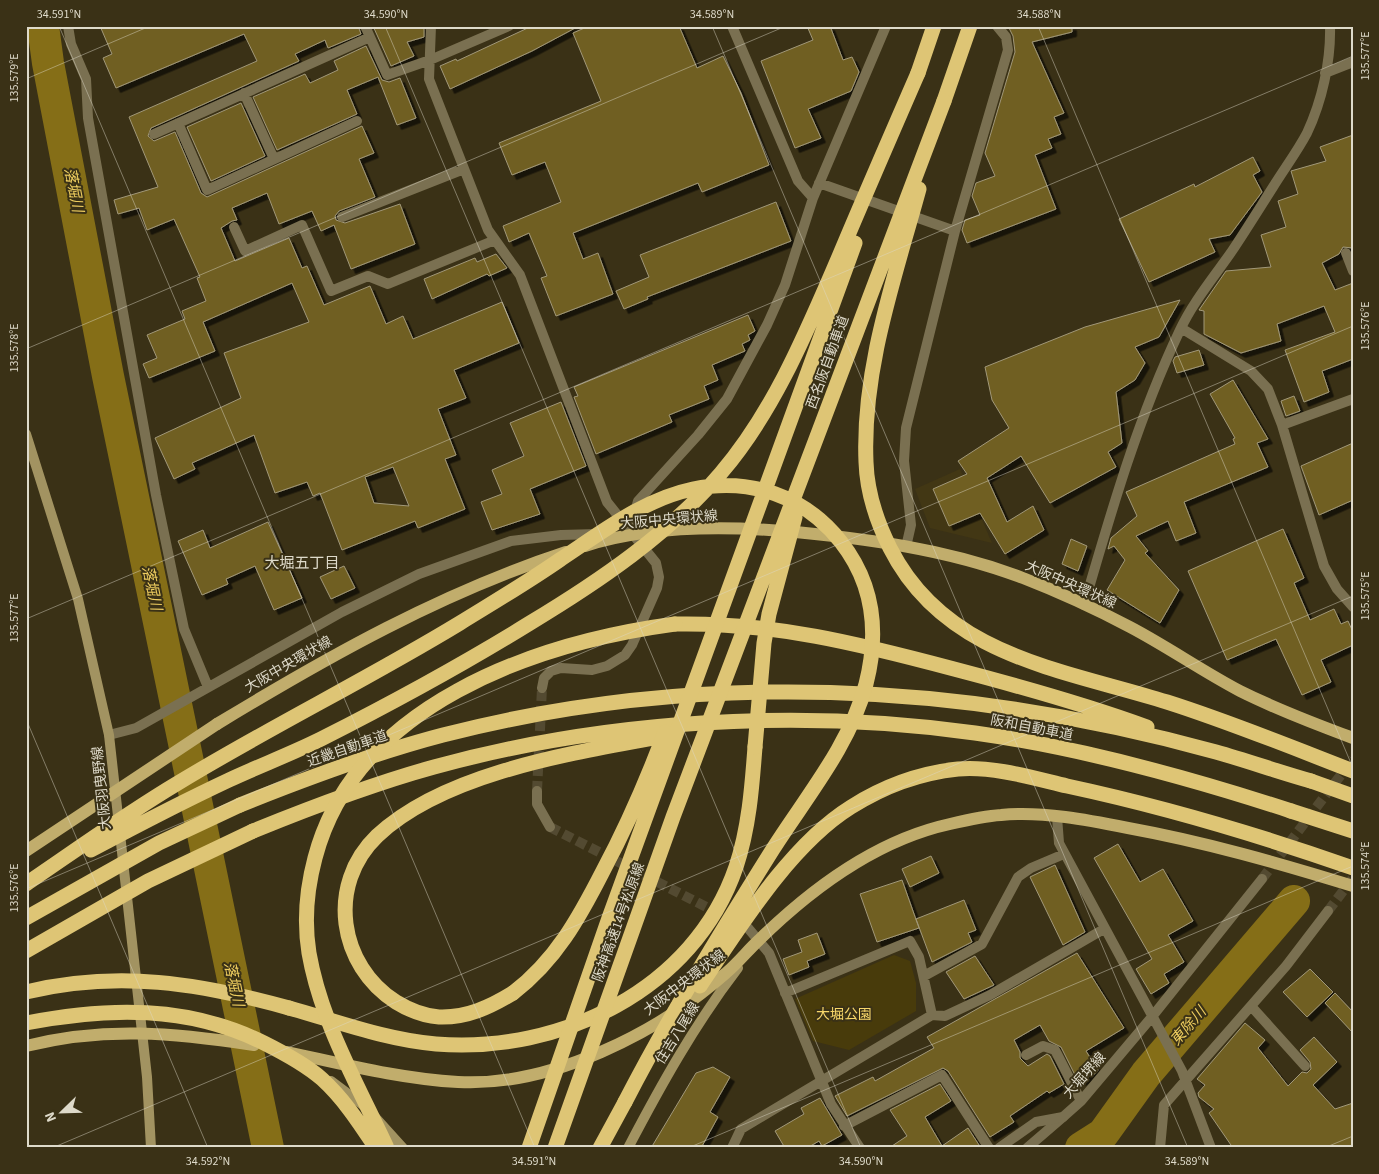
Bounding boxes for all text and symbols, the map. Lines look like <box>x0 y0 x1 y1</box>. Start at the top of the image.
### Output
text: 34.591°N <box>37 6 81 23</box>
text: 34.590°N <box>364 6 408 23</box>
text: 34.589°N <box>690 6 734 23</box>
text: 34.588°N <box>1017 6 1061 23</box>
text: 135.577°E <box>1357 31 1374 81</box>
text: 135.579°E <box>6 53 23 103</box>
water label: 落堀川 <box>59 166 88 216</box>
text: 135.576°E <box>1357 301 1374 351</box>
street label: 西名阪自動車道 <box>802 313 854 412</box>
text: 135.578°E <box>6 323 23 373</box>
street label: 大阪中央環状線 <box>619 506 719 534</box>
district label: 大堀五丁目 <box>264 553 340 574</box>
street label: 大阪中央環状線 <box>1022 556 1119 614</box>
water label: 落堀川 <box>137 564 167 614</box>
text: 135.575°E <box>1357 571 1374 621</box>
text: 135.577°E <box>6 593 23 643</box>
street label: 大阪中央環状線 <box>241 632 336 698</box>
street label: 阪和自動車道 <box>989 710 1075 746</box>
street label: 近畿自動車道 <box>304 726 390 772</box>
street label: 大阪羽曳野線 <box>88 745 116 831</box>
text: 135.574°E <box>1357 841 1374 891</box>
street label: 阪神高速14号松原線 <box>588 860 650 985</box>
text: 135.576°E <box>6 863 23 913</box>
street label: 大阪中央環状線 <box>639 945 730 1020</box>
water label: 落堀川 <box>219 960 249 1010</box>
street label: 住吉八尾線 <box>651 999 705 1069</box>
water label: 東除川 <box>1166 1001 1212 1050</box>
park label: 大堀公園 <box>816 1005 872 1025</box>
street label: 大堀堺線 <box>1059 1048 1111 1103</box>
north arrow <box>38 1086 88 1136</box>
text: N <box>40 1108 62 1125</box>
text: 34.592°N <box>186 1153 230 1170</box>
text: 34.591°N <box>512 1153 556 1170</box>
text: 34.590°N <box>839 1153 883 1170</box>
text: 34.589°N <box>1165 1153 1209 1170</box>

